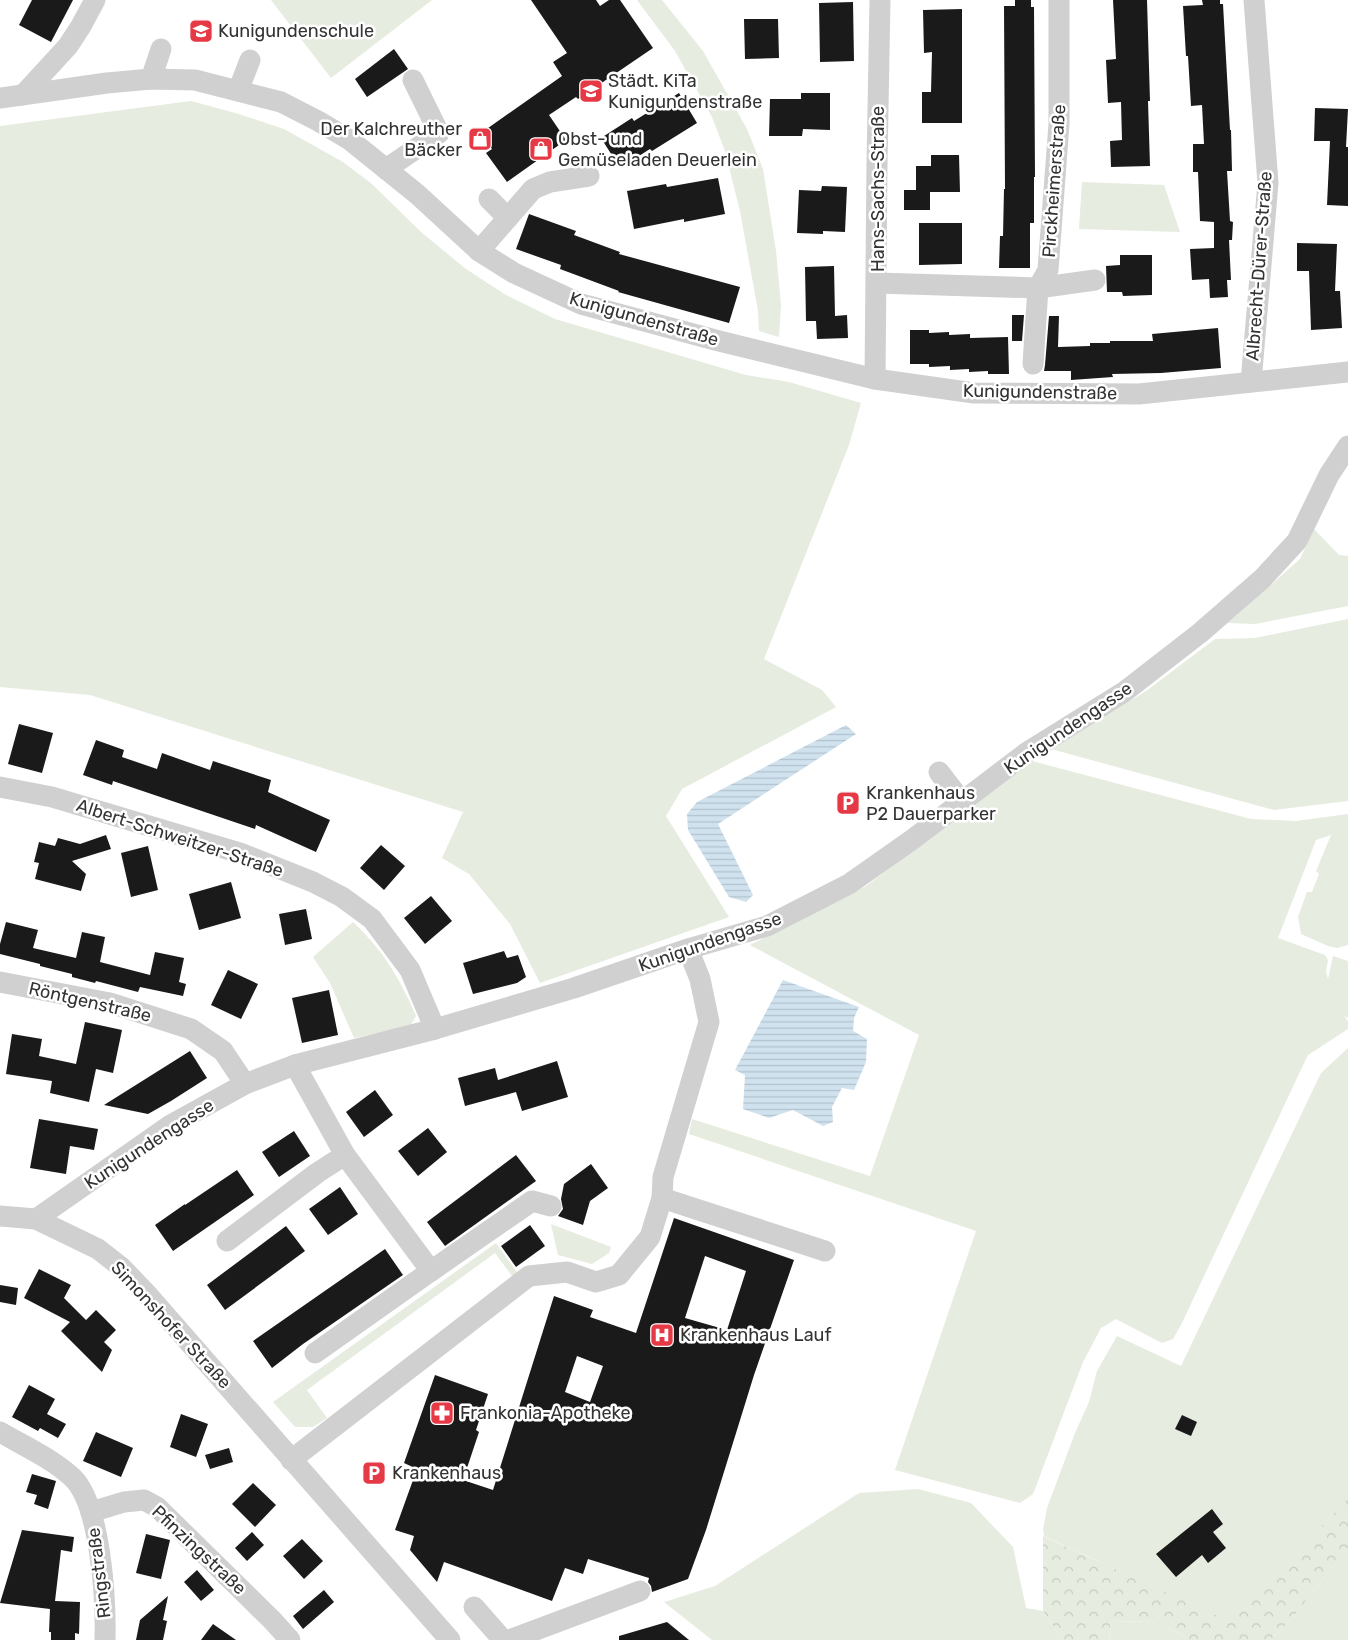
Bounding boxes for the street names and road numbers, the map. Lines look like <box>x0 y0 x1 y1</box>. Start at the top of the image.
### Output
street label: Pirckheimerstraße <box>1038 104 1070 258</box>
street label: Hans-Sachs-Straße <box>867 106 889 272</box>
street label: Albrecht-Dürer-Straße <box>1241 170 1277 362</box>
street label: Kunigundenstraße <box>567 287 721 351</box>
street label: Kunigundenstraße <box>963 380 1117 404</box>
street label: Kunigundengasse <box>1000 677 1136 779</box>
street label: Albert-Schweitzer-Straße <box>74 794 286 882</box>
street label: Kunigundengasse <box>636 907 784 977</box>
street label: Röntgenstraße <box>27 977 153 1027</box>
street label: Kunigundengasse <box>80 1094 218 1194</box>
street label: Simonshofer Straße <box>106 1257 236 1393</box>
street label: Pfinzingstraße <box>147 1501 251 1599</box>
street label: Ringstraße <box>83 1526 115 1620</box>

